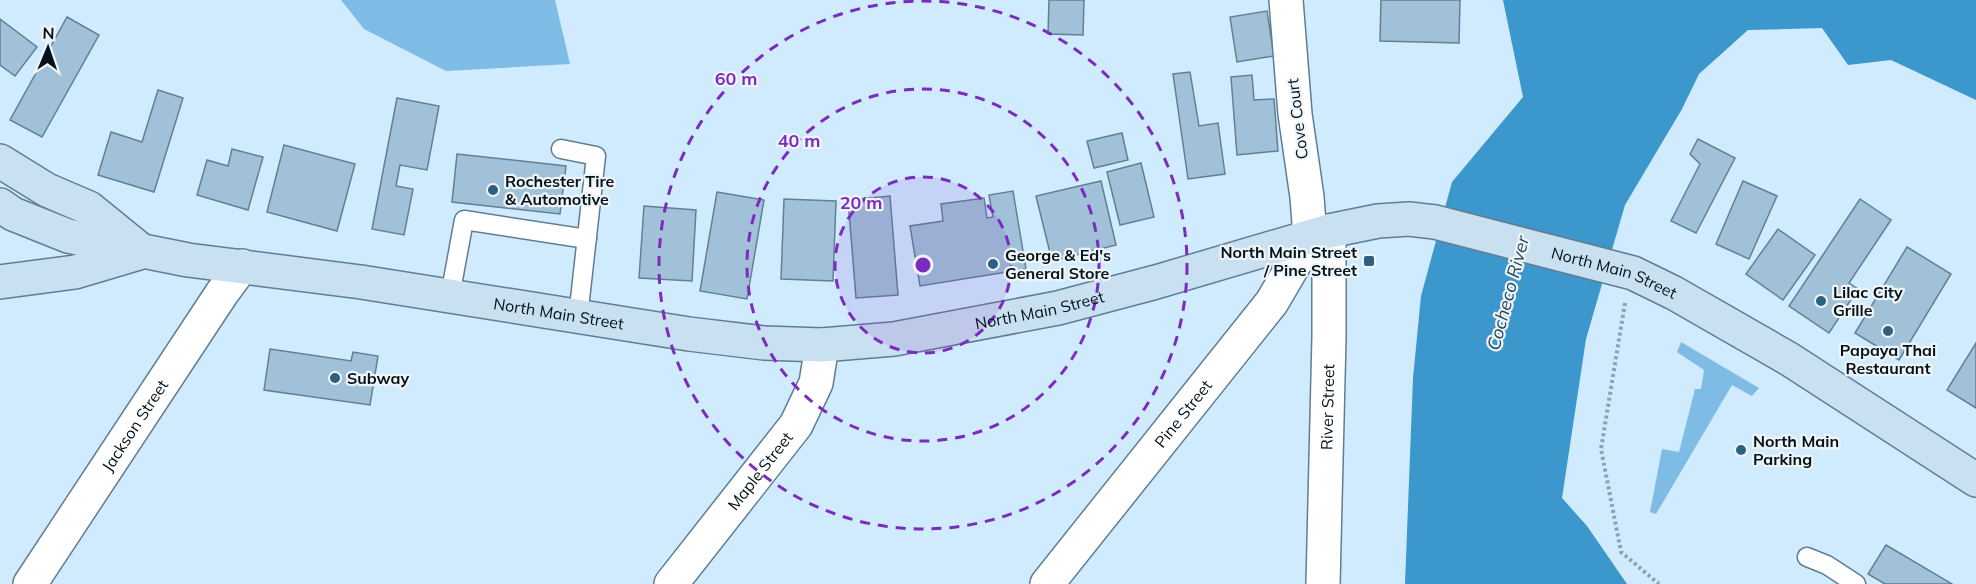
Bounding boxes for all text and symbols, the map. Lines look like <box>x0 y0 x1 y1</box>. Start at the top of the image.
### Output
north arrow <box>18 18 78 78</box>
text: N <box>42 23 55 43</box>
text: 60 m <box>715 67 757 90</box>
street label: Cove Court <box>1282 77 1312 161</box>
text: 40 m <box>778 129 820 152</box>
place label: Rochester Tire & Automotive <box>505 171 615 209</box>
marker: Rochester Tire & Automotive <box>486 183 500 197</box>
text: 20 m <box>840 191 882 214</box>
water label: Cocheco River <box>1482 232 1535 353</box>
place label: North Main Street / Pine Street <box>1221 242 1357 280</box>
street label: North Main Street <box>1549 242 1681 303</box>
place label: George & Ed's General Store <box>1005 245 1111 283</box>
marker: North Main Street / Pine Street <box>1362 254 1376 268</box>
centre of rings <box>913 255 933 275</box>
marker: George & Ed's General Store <box>986 257 1000 271</box>
place label: Lilac City Grille <box>1833 282 1903 320</box>
street label: North Main Street <box>973 286 1107 334</box>
street label: North Main Street <box>492 293 626 334</box>
marker: Lilac City Grille <box>1814 294 1828 308</box>
marker: Papaya Thai Restaurant <box>1881 324 1895 338</box>
place label: Papaya Thai Restaurant <box>1840 340 1936 378</box>
street label: River Street <box>1316 363 1338 450</box>
place label: Subway <box>347 368 409 388</box>
marker: Subway <box>328 371 342 385</box>
street label: Jackson Street <box>97 375 172 475</box>
street label: Pine Street <box>1150 375 1216 451</box>
street label: Maple Street <box>723 427 797 514</box>
place label: North Main Parking <box>1753 431 1839 469</box>
marker: North Main Parking <box>1734 443 1748 457</box>

